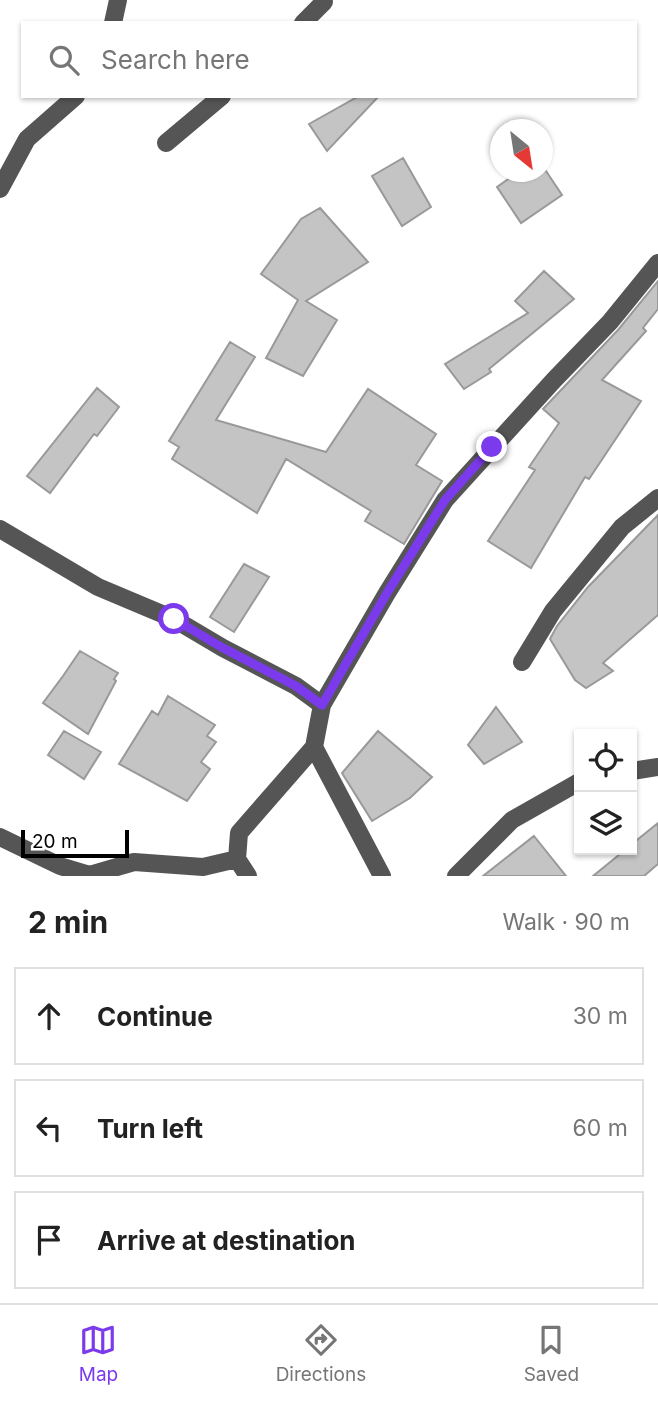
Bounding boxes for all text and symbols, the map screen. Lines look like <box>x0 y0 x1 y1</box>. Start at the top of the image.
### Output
search box <box>21 21 637 98</box>
icon: search <box>45 41 83 79</box>
text: Search here <box>101 44 250 75</box>
north arrow <box>490 119 553 182</box>
route end <box>476 431 507 462</box>
route start <box>158 603 189 634</box>
map controls <box>574 729 637 855</box>
button: locate <box>574 729 637 792</box>
button: layers <box>574 792 637 855</box>
scale bar <box>21 827 130 859</box>
text: 20 m <box>32 830 78 853</box>
text: 2 min <box>28 904 108 940</box>
text: Walk · 90 m <box>502 908 630 936</box>
icon: ahead <box>30 997 68 1035</box>
text: Continue <box>97 1001 213 1032</box>
text: 30 m <box>573 1002 628 1030</box>
icon: left <box>30 1109 68 1147</box>
text: Turn left <box>97 1113 203 1144</box>
text: 60 m <box>573 1114 628 1142</box>
icon: arrive <box>30 1221 68 1259</box>
text: Arrive at destination <box>97 1225 356 1256</box>
tab: Map <box>79 1321 118 1386</box>
tab: Directions <box>276 1321 366 1386</box>
tab: Saved <box>524 1321 579 1386</box>

